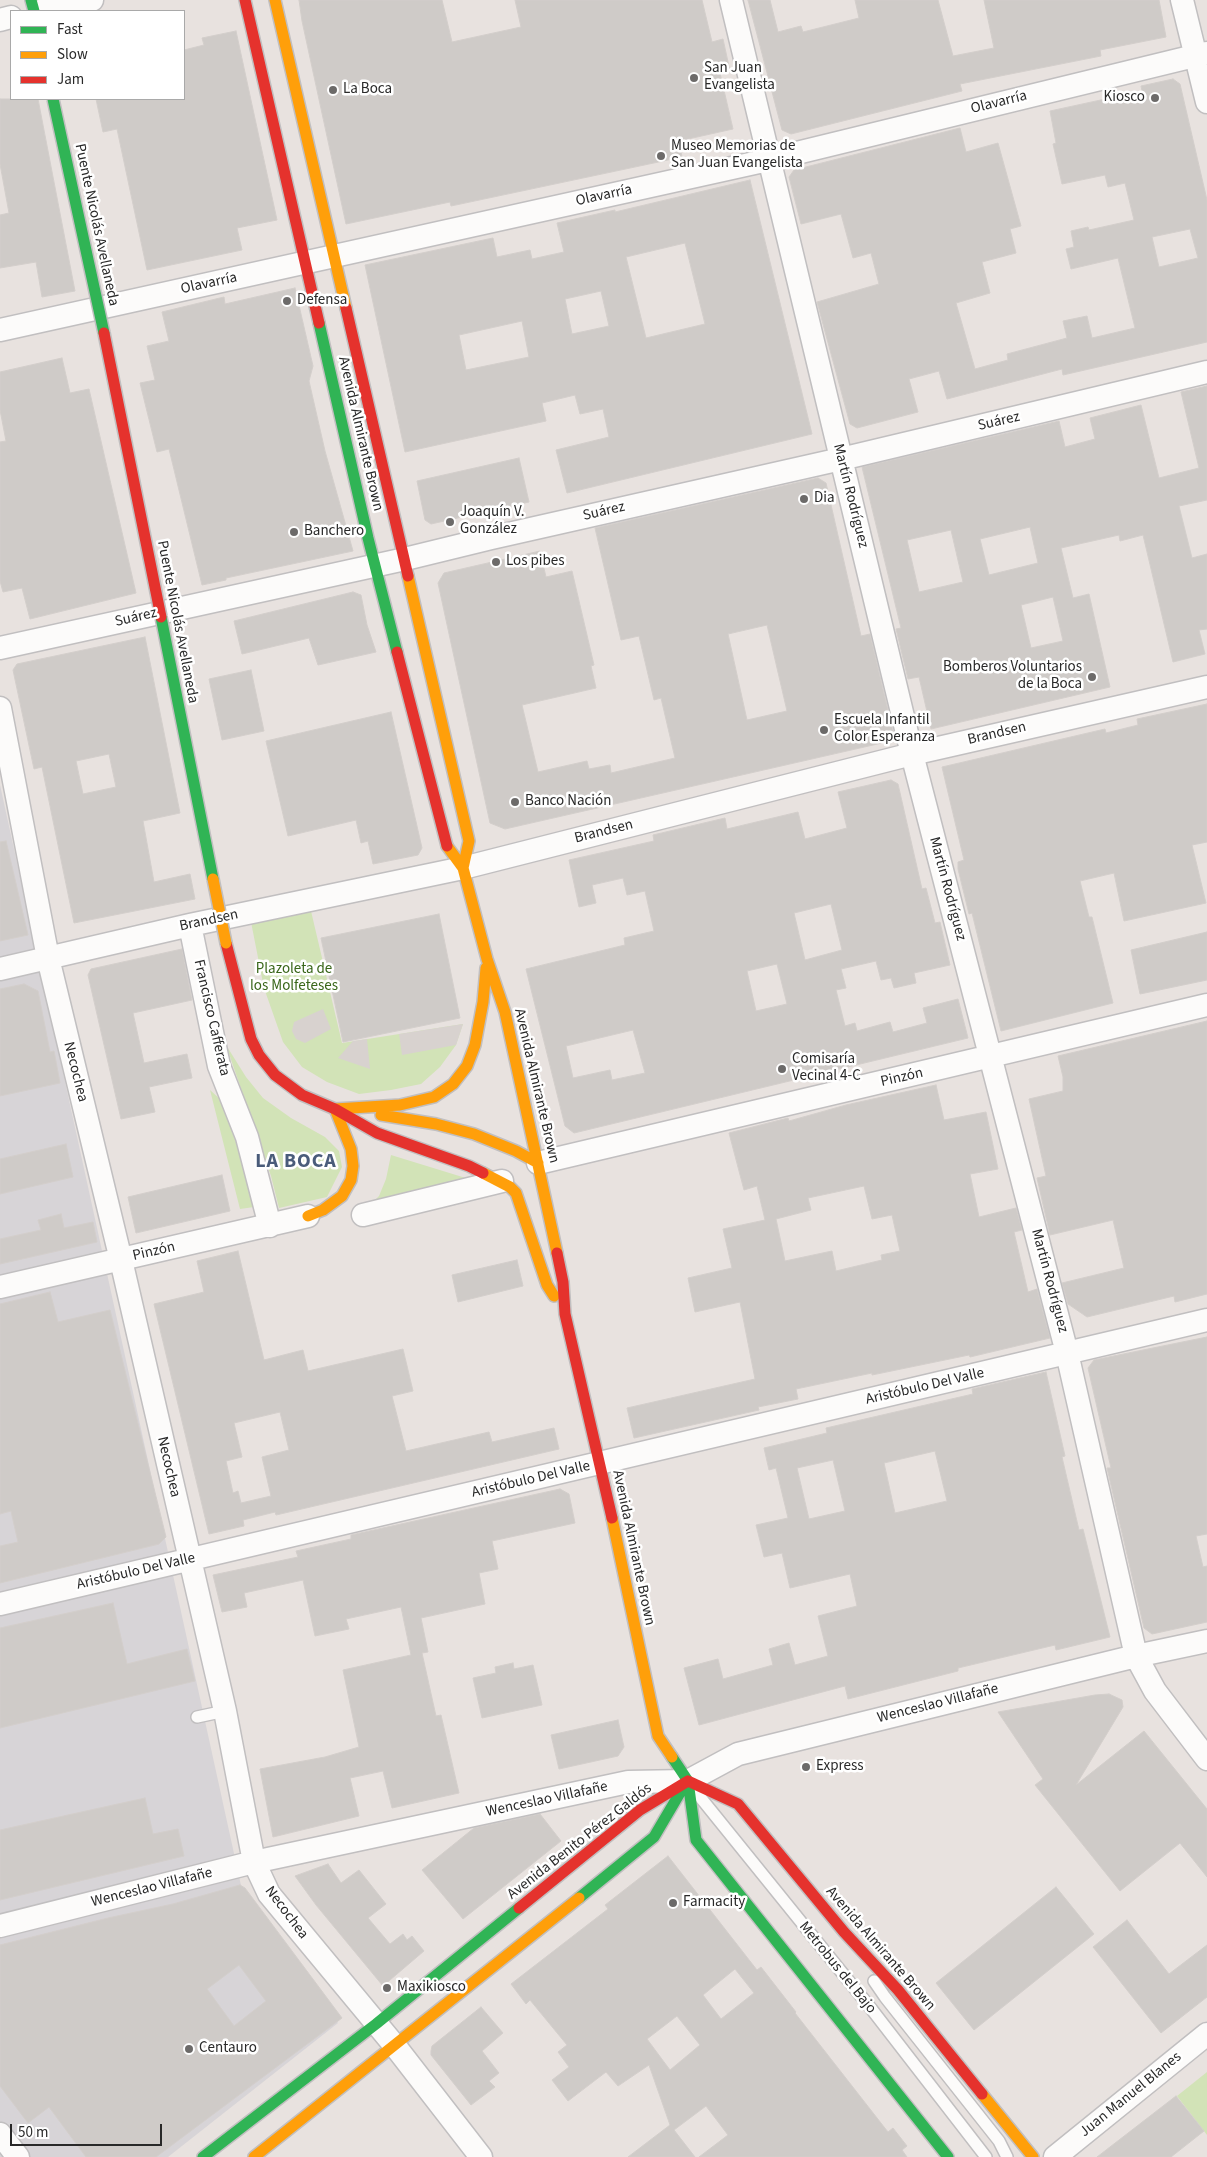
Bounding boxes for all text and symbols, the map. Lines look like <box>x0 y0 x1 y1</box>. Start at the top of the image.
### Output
legend <box>10 10 185 100</box>
text: Fast <box>57 19 83 40</box>
text: Slow <box>57 44 88 65</box>
place label: San Juan Evangelista <box>704 60 775 95</box>
text: Jam <box>57 69 84 90</box>
marker: San Juan Evangelista <box>688 72 700 84</box>
place label: La Boca <box>343 81 392 99</box>
marker: La Boca <box>327 84 339 96</box>
street label: Olavarría <box>969 87 1029 119</box>
place label: Kiosco <box>1104 89 1145 107</box>
marker: Kiosco <box>1149 92 1161 104</box>
place label: Museo Memorias de San Juan Evangelista <box>671 138 803 173</box>
street label: Puente Nicolás Avellaneda <box>70 142 122 308</box>
marker: Museo Memorias de San Juan Evangelista <box>655 150 667 162</box>
street label: Olavarría <box>574 181 634 211</box>
street label: Olavarría <box>179 269 239 299</box>
place label: Defensa <box>297 292 347 310</box>
marker: Defensa <box>281 295 293 307</box>
street label: Avenida Almirante Brown <box>333 355 387 513</box>
street label: Suárez <box>976 408 1022 436</box>
street label: Martín Rodríguez <box>828 442 872 550</box>
place label: Dia <box>814 490 834 508</box>
marker: Dia <box>798 493 810 505</box>
street label: Suárez <box>581 498 627 526</box>
place label: Joaquín V. González <box>460 504 525 539</box>
marker: Joaquín V. González <box>444 516 456 528</box>
place label: Banchero <box>304 523 364 541</box>
marker: Banchero <box>288 526 300 538</box>
street label: Puente Nicolás Avellaneda <box>152 539 202 705</box>
place label: Los pibes <box>506 553 565 571</box>
marker: Los pibes <box>490 556 502 568</box>
street label: Suárez <box>113 604 159 632</box>
place label: Bomberos Voluntarios de la Boca <box>943 659 1082 694</box>
marker: Bomberos Voluntarios de la Boca <box>1086 671 1098 683</box>
place label: Escuela Infantil Color Esperanza <box>834 712 935 747</box>
street label: Brandsen <box>966 719 1028 749</box>
marker: Escuela Infantil Color Esperanza <box>818 724 830 736</box>
place label: Banco Nación <box>525 793 611 811</box>
marker: Banco Nación <box>509 796 521 808</box>
street label: Brandsen <box>573 816 635 848</box>
street label: Martín Rodríguez <box>924 835 970 943</box>
street label: Brandsen <box>178 906 240 936</box>
street label: Francisco Cafferata <box>189 958 233 1078</box>
park label: Plazoleta de los Molfeteses <box>250 961 338 996</box>
street label: Avenida Almirante Brown <box>509 1007 563 1165</box>
street label: Necochea <box>59 1040 91 1104</box>
place label: Comisaría Vecinal 4-C <box>792 1051 861 1086</box>
marker: Comisaría Vecinal 4-C <box>776 1063 788 1075</box>
street label: Pinzón <box>879 1064 925 1092</box>
district label: LA BOCA <box>254 1151 338 1175</box>
street label: Martín Rodríguez <box>1026 1227 1072 1335</box>
street label: Pinzón <box>131 1238 177 1266</box>
street label: Aristóbulo Del Valle <box>864 1365 986 1409</box>
street label: Necochea <box>152 1435 184 1499</box>
street label: Aristóbulo Del Valle <box>470 1458 592 1502</box>
street label: Avenida Almirante Brown <box>608 1469 658 1627</box>
street label: Aristóbulo Del Valle <box>75 1550 197 1594</box>
street label: Wenceslao Villafañe <box>876 1680 1000 1728</box>
place label: Express <box>816 1758 864 1776</box>
marker: Express <box>800 1761 812 1773</box>
street label: Wenceslao Villafañe <box>484 1778 610 1822</box>
street label: Avenida Benito Pérez Galdós <box>504 1780 656 1904</box>
street label: Wenceslao Villafañe <box>90 1864 214 1912</box>
street label: Necochea <box>260 1883 312 1943</box>
street label: Avenida Almirante Brown <box>821 1883 939 2015</box>
place label: Farmacity <box>683 1894 745 1912</box>
marker: Farmacity <box>667 1897 679 1909</box>
street label: Metrobus del Bajo <box>794 1918 880 2018</box>
place label: Maxikiosco <box>397 1979 466 1997</box>
marker: Maxikiosco <box>381 1982 393 1994</box>
place label: Centauro <box>199 2040 257 2058</box>
marker: Centauro <box>183 2043 195 2055</box>
street label: Juan Manuel Blanes <box>1077 2049 1185 2141</box>
scale bar <box>12 2114 165 2146</box>
text: 50 m <box>18 2122 48 2143</box>

